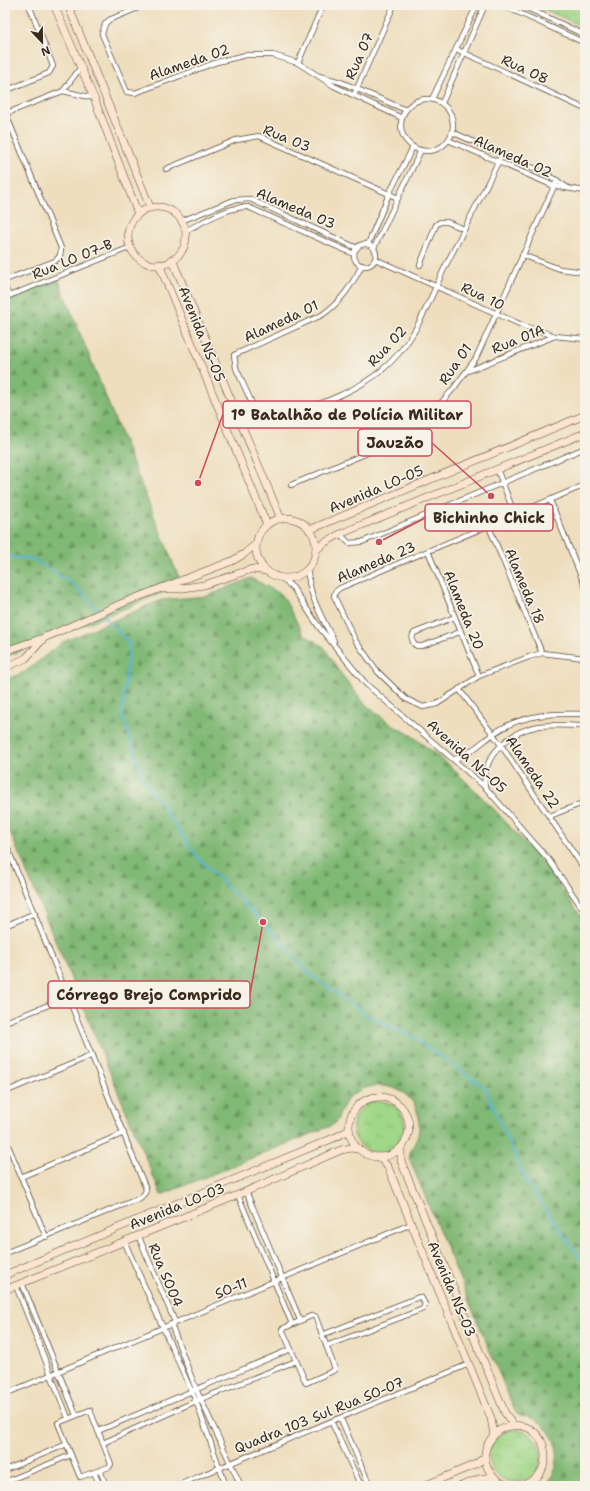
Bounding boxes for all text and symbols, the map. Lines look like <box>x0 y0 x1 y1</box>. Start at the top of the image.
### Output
north arrow <box>22 22 62 62</box>
street label: Rua 07 <box>341 30 377 82</box>
street label: Alameda 02 <box>146 40 232 84</box>
text: N <box>38 42 52 60</box>
street label: Rua 08 <box>498 50 552 88</box>
street label: Rua 03 <box>261 120 313 156</box>
street label: Alameda 02 <box>471 131 555 181</box>
street label: Alameda 03 <box>254 183 338 233</box>
street label: Rua LO 07-B <box>29 235 115 283</box>
street label: Rua 10 <box>458 278 508 314</box>
street label: Avenida NS-05 <box>175 284 229 384</box>
street label: Alameda 01 <box>241 296 321 346</box>
street label: Rua 01A <box>489 320 547 358</box>
street label: Rua 02 <box>364 322 410 370</box>
street label: Rua 01 <box>434 340 476 388</box>
callout: 1º Batalhão de Polícia Militar <box>223 401 471 428</box>
text: 1º Batalhão de Polícia Militar <box>231 405 463 425</box>
callout: Jauzão <box>358 429 432 456</box>
text: Jauzão <box>366 433 424 453</box>
street label: Avenida LO-05 <box>326 461 426 517</box>
callout: Bichinho Chick <box>425 504 553 531</box>
text: Bichinho Chick <box>433 508 545 528</box>
street label: Alameda 23 <box>334 537 418 587</box>
street label: Alameda 18 <box>501 545 549 627</box>
street label: Alameda 20 <box>440 568 488 652</box>
street label: Avenida NS-05 <box>423 715 511 797</box>
street label: Alameda 22 <box>502 732 564 812</box>
callout: Córrego Brejo Comprido <box>48 981 250 1008</box>
text: Córrego Brejo Comprido <box>56 985 242 1005</box>
street label: Avenida LO-03 <box>127 1179 227 1233</box>
street label: Avenida NS-03 <box>424 1238 480 1340</box>
street label: Rua SO04 <box>144 1240 188 1310</box>
street label: SO-11 <box>212 1273 250 1303</box>
street label: Quadra 103 Sul Rua SO-07 <box>232 1373 406 1457</box>

